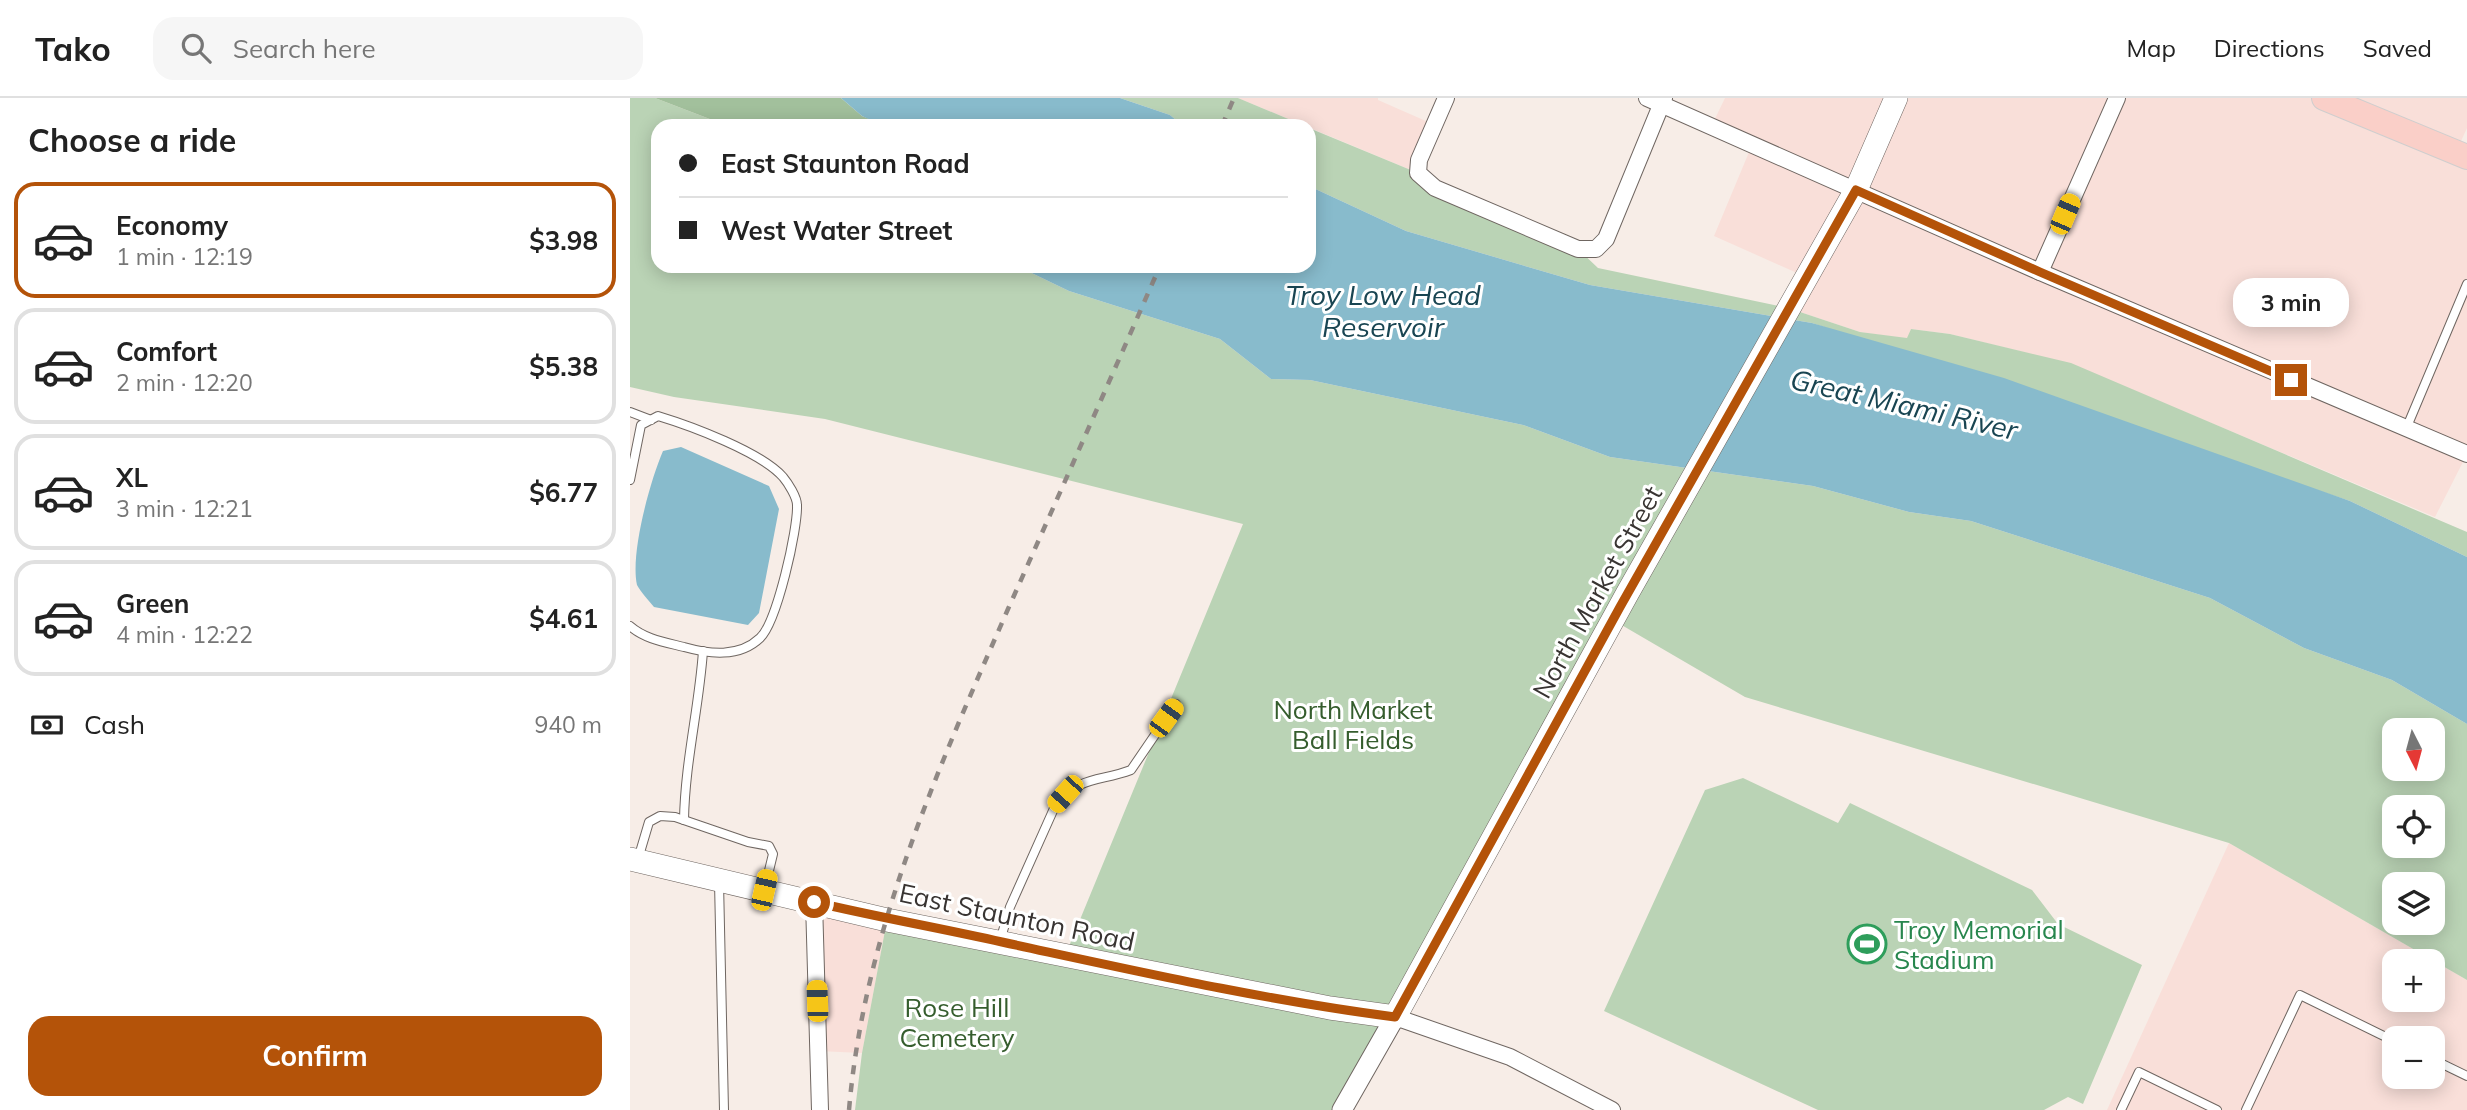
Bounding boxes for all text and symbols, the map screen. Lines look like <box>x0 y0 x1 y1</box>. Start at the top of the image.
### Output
search box <box>153 17 643 80</box>
text: Tako <box>35 28 111 69</box>
icon: search <box>177 29 215 67</box>
text: Search here <box>233 32 376 65</box>
text: Map <box>2126 33 2176 63</box>
text: Directions <box>2214 33 2325 63</box>
text: Saved <box>2363 33 2432 63</box>
text: Choose a ride <box>28 120 236 160</box>
text: East Staunton Road <box>721 147 970 180</box>
car <box>2048 191 2083 237</box>
icon: car <box>32 209 95 272</box>
text: Economy <box>116 209 228 242</box>
text: West Water Street <box>721 214 952 247</box>
text: $3.98 <box>529 224 598 257</box>
text: 1 min · 12:19 <box>116 242 253 271</box>
water label: Troy Low Head Reservoir <box>1285 277 1481 344</box>
callout: 3 min <box>2233 278 2349 328</box>
text: 3 min <box>2261 288 2321 317</box>
icon: car <box>32 335 95 398</box>
text: Comfort <box>116 335 217 368</box>
text: $5.38 <box>529 350 598 383</box>
water label: Great Miami River <box>1787 361 2023 448</box>
route end <box>2275 364 2307 396</box>
text: 2 min · 12:20 <box>116 368 253 397</box>
icon: car <box>32 461 95 524</box>
text: XL <box>116 461 148 494</box>
text: $6.77 <box>529 476 598 509</box>
street label: North Market Street <box>1525 480 1669 704</box>
text: 3 min · 12:21 <box>116 494 253 523</box>
icon: car <box>32 587 95 650</box>
text: Green <box>116 587 189 620</box>
text: $4.61 <box>529 602 598 635</box>
text: 4 min · 12:22 <box>116 620 253 649</box>
park label: North Market Ball Fields <box>1273 693 1433 756</box>
car <box>1146 695 1187 741</box>
icon: cash <box>28 706 66 744</box>
text: Cash <box>84 708 145 741</box>
text: 940 m <box>534 710 602 739</box>
north arrow <box>2382 718 2445 780</box>
map controls <box>2382 718 2445 1089</box>
car <box>1044 771 1087 817</box>
button: locate <box>2382 795 2445 858</box>
car <box>750 867 779 913</box>
button: layers <box>2382 872 2445 935</box>
street label: East Staunton Road <box>896 876 1138 958</box>
route start <box>798 886 830 918</box>
place label: Troy Memorial Stadium <box>1894 913 2064 976</box>
sports icon: Troy Memorial Stadium <box>1846 923 1888 965</box>
button: + <box>2382 949 2445 1012</box>
car <box>806 980 829 1022</box>
park label: Rose Hill Cemetery <box>899 991 1015 1054</box>
button: Confirm <box>28 1016 602 1096</box>
button: − <box>2382 1026 2445 1089</box>

